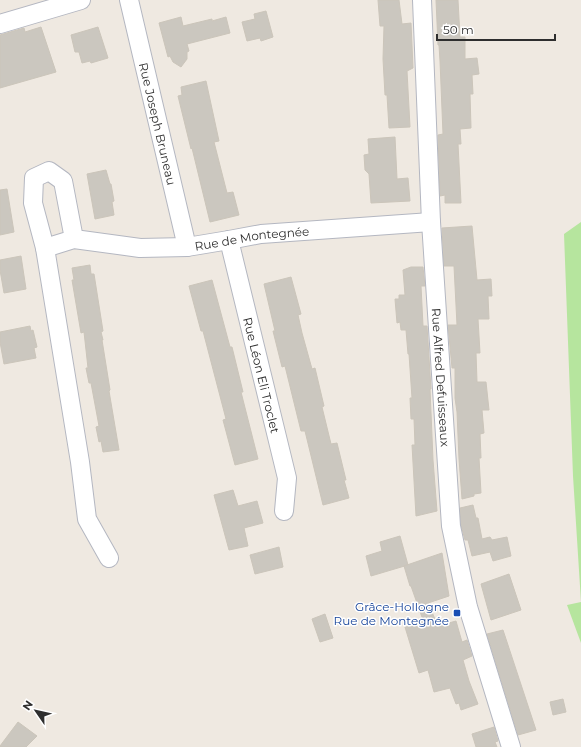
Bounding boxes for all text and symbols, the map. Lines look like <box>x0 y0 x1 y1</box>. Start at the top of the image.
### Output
scale bar <box>437 16 555 42</box>
text: 50 m <box>443 22 474 37</box>
street label: Rue Joseph Bruneau <box>136 61 180 186</box>
street label: Rue de Montegnée <box>193 223 310 253</box>
street label: Rue Alfred Defuisseaux <box>429 308 453 448</box>
street label: Rue Léon Eli Troclet <box>241 316 283 435</box>
place label: Grâce-Hollogne Rue de Montegnée <box>334 599 449 628</box>
marker: Grâce-Hollogne Rue de Montegnée <box>452 608 462 618</box>
north arrow <box>16 691 56 731</box>
text: N <box>19 698 36 713</box>

